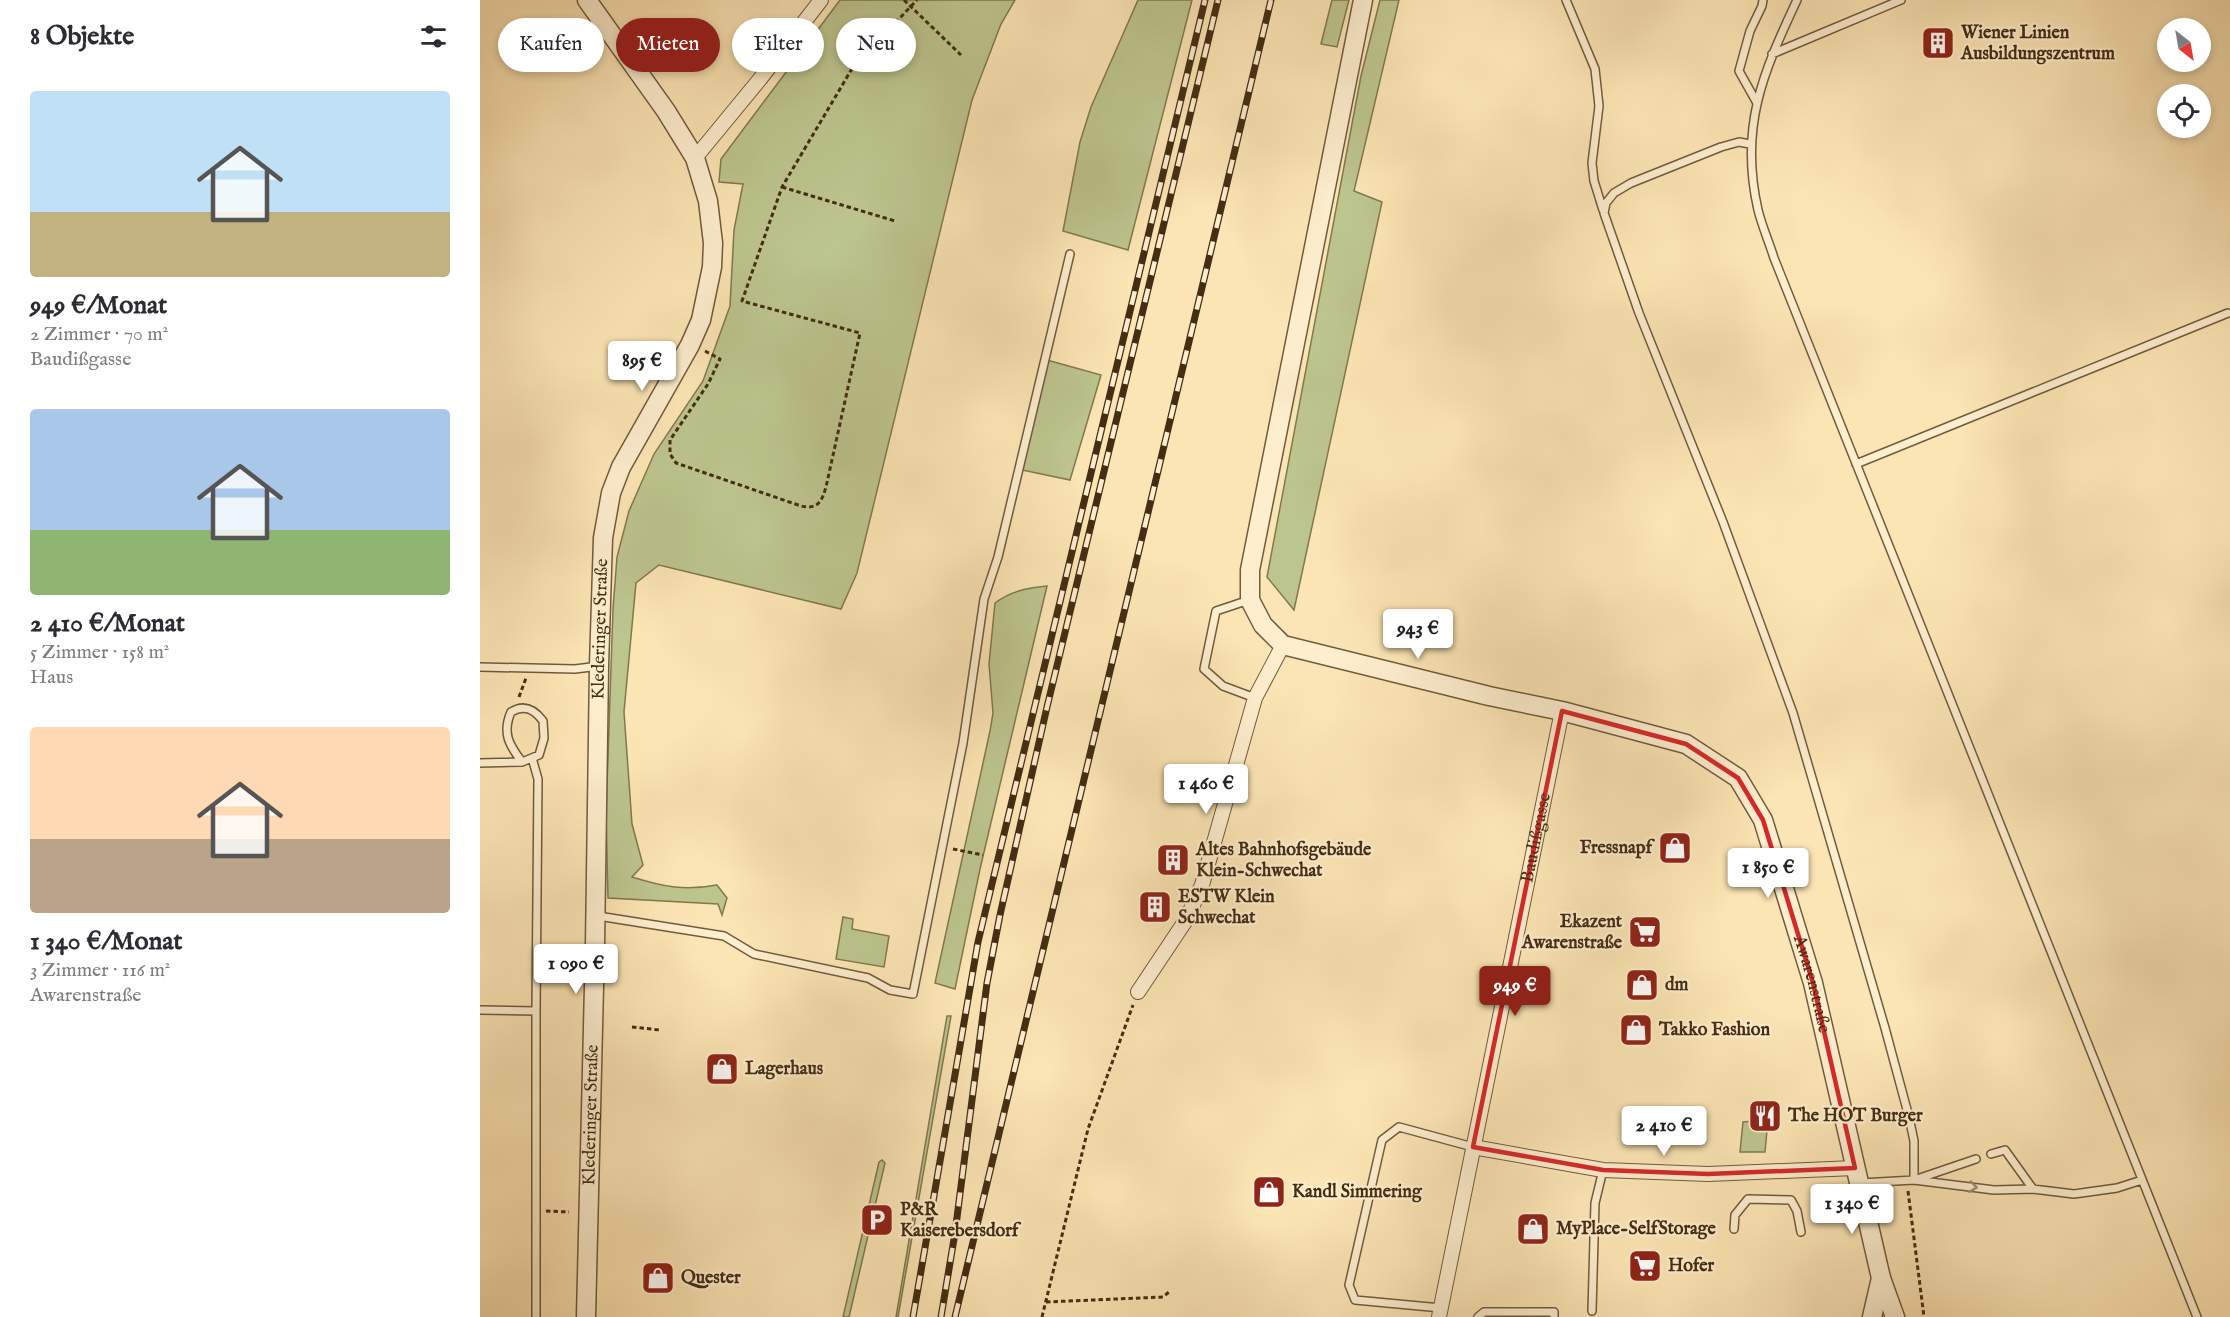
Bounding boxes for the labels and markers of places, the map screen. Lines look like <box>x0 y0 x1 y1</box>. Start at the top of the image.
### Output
place label: Wiener Linien Ausbildungszentrum <box>1960 22 2115 66</box>
building icon: Wiener Linien Ausbildungszentrum <box>1920 25 1956 61</box>
pin: 895 € <box>600 341 684 392</box>
pin: 943 € <box>1376 609 1460 660</box>
pin: 1 460 € <box>1151 764 1261 815</box>
shop icon: Fressnapf <box>1657 830 1693 866</box>
place label: Fressnapf <box>1580 837 1655 860</box>
place label: Altes Bahnhofsgebäude Klein-Schwechat <box>1195 839 1372 883</box>
building icon: Altes Bahnhofsgebäude Klein-Schwechat <box>1155 842 1191 878</box>
pin: 1 850 € <box>1713 848 1823 899</box>
place label: ESTW Klein Schwechat <box>1178 886 1275 930</box>
building icon: ESTW Klein Schwechat <box>1137 889 1173 925</box>
place label: Ekazent Awarenstraße <box>1521 911 1623 955</box>
supermarket icon: Ekazent Awarenstraße <box>1627 914 1663 950</box>
pin: 1 090 € <box>521 944 631 995</box>
pin: 949 € <box>1473 966 1557 1017</box>
shop icon: dm <box>1624 967 1660 1003</box>
place label: dm <box>1665 974 1689 997</box>
shop icon: Takko Fashion <box>1618 1012 1654 1048</box>
place label: Takko Fashion <box>1658 1019 1770 1042</box>
shop icon: Lagerhaus <box>704 1051 740 1087</box>
place label: Lagerhaus <box>745 1058 824 1081</box>
restaurant icon: The HOT Burger <box>1747 1098 1783 1134</box>
place label: The HOT Burger <box>1787 1105 1923 1128</box>
pin: 2 410 € <box>1609 1106 1719 1157</box>
shop icon: Kandl Simmering <box>1251 1174 1287 1210</box>
place label: Kandl Simmering <box>1292 1181 1423 1204</box>
pin: 1 340 € <box>1797 1184 1907 1235</box>
place label: P&R Kaiserebersdorf <box>900 1199 1022 1243</box>
parking icon: P&R Kaiserebersdorf <box>859 1202 895 1238</box>
shop icon: MyPlace-SelfStorage <box>1515 1211 1551 1247</box>
place label: MyPlace-SelfStorage <box>1556 1218 1717 1241</box>
supermarket icon: Hofer <box>1627 1248 1663 1284</box>
place label: Hofer <box>1668 1255 1715 1278</box>
shop icon: Quester <box>640 1260 676 1296</box>
place label: Quester <box>681 1267 741 1290</box>

